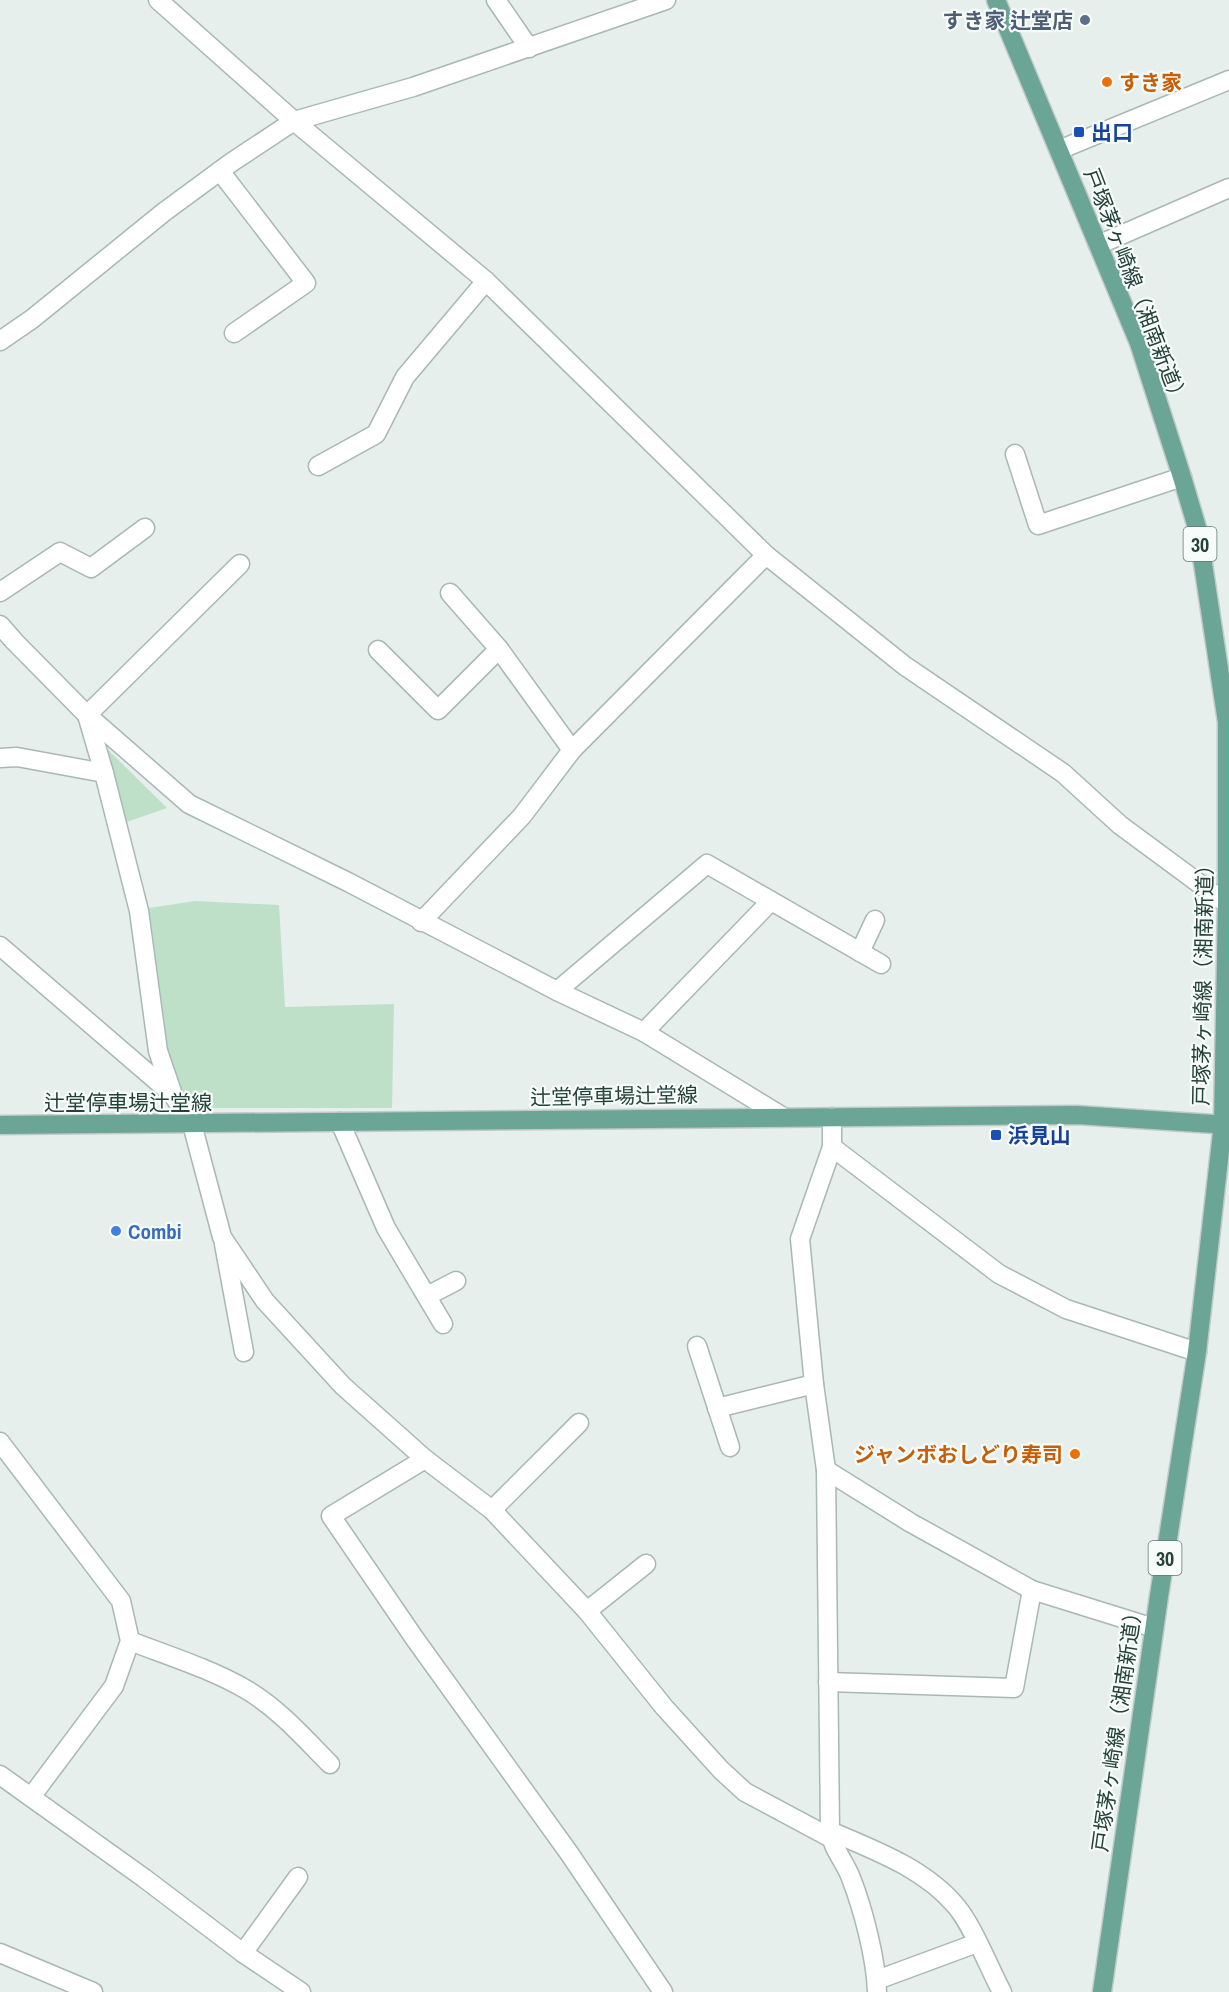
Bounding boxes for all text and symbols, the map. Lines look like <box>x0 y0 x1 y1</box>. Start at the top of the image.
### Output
place label: すき家 辻堂店 <box>942 6 1073 35</box>
marker: すき家 辻堂店 <box>1078 13 1092 27</box>
place label: すき家 <box>1119 68 1182 97</box>
marker: すき家 <box>1100 75 1114 89</box>
place label: 出口 <box>1091 118 1133 147</box>
marker: 出口 <box>1072 125 1086 139</box>
street label: 戸塚茅ヶ崎線（湘南新道） <box>1077 164 1195 410</box>
road number: 30 <box>1184 527 1216 561</box>
street label: 戸塚茅ヶ崎線（湘南新道） <box>1186 854 1220 1106</box>
street label: 辻堂停車場辻堂線 <box>530 1080 698 1112</box>
street label: 辻堂停車場辻堂線 <box>44 1088 212 1117</box>
place label: 浜見山 <box>1008 1121 1071 1150</box>
marker: 浜見山 <box>989 1128 1003 1142</box>
place label: Combi <box>128 1217 182 1246</box>
marker: Combi <box>109 1224 123 1238</box>
place label: ジャンボおしどり寿司 <box>854 1440 1063 1469</box>
marker: ジャンボおしどり寿司 <box>1068 1447 1082 1461</box>
road number: 30 <box>1148 1541 1182 1575</box>
street label: 戸塚茅ヶ崎線（湘南新道） <box>1085 1600 1149 1854</box>

